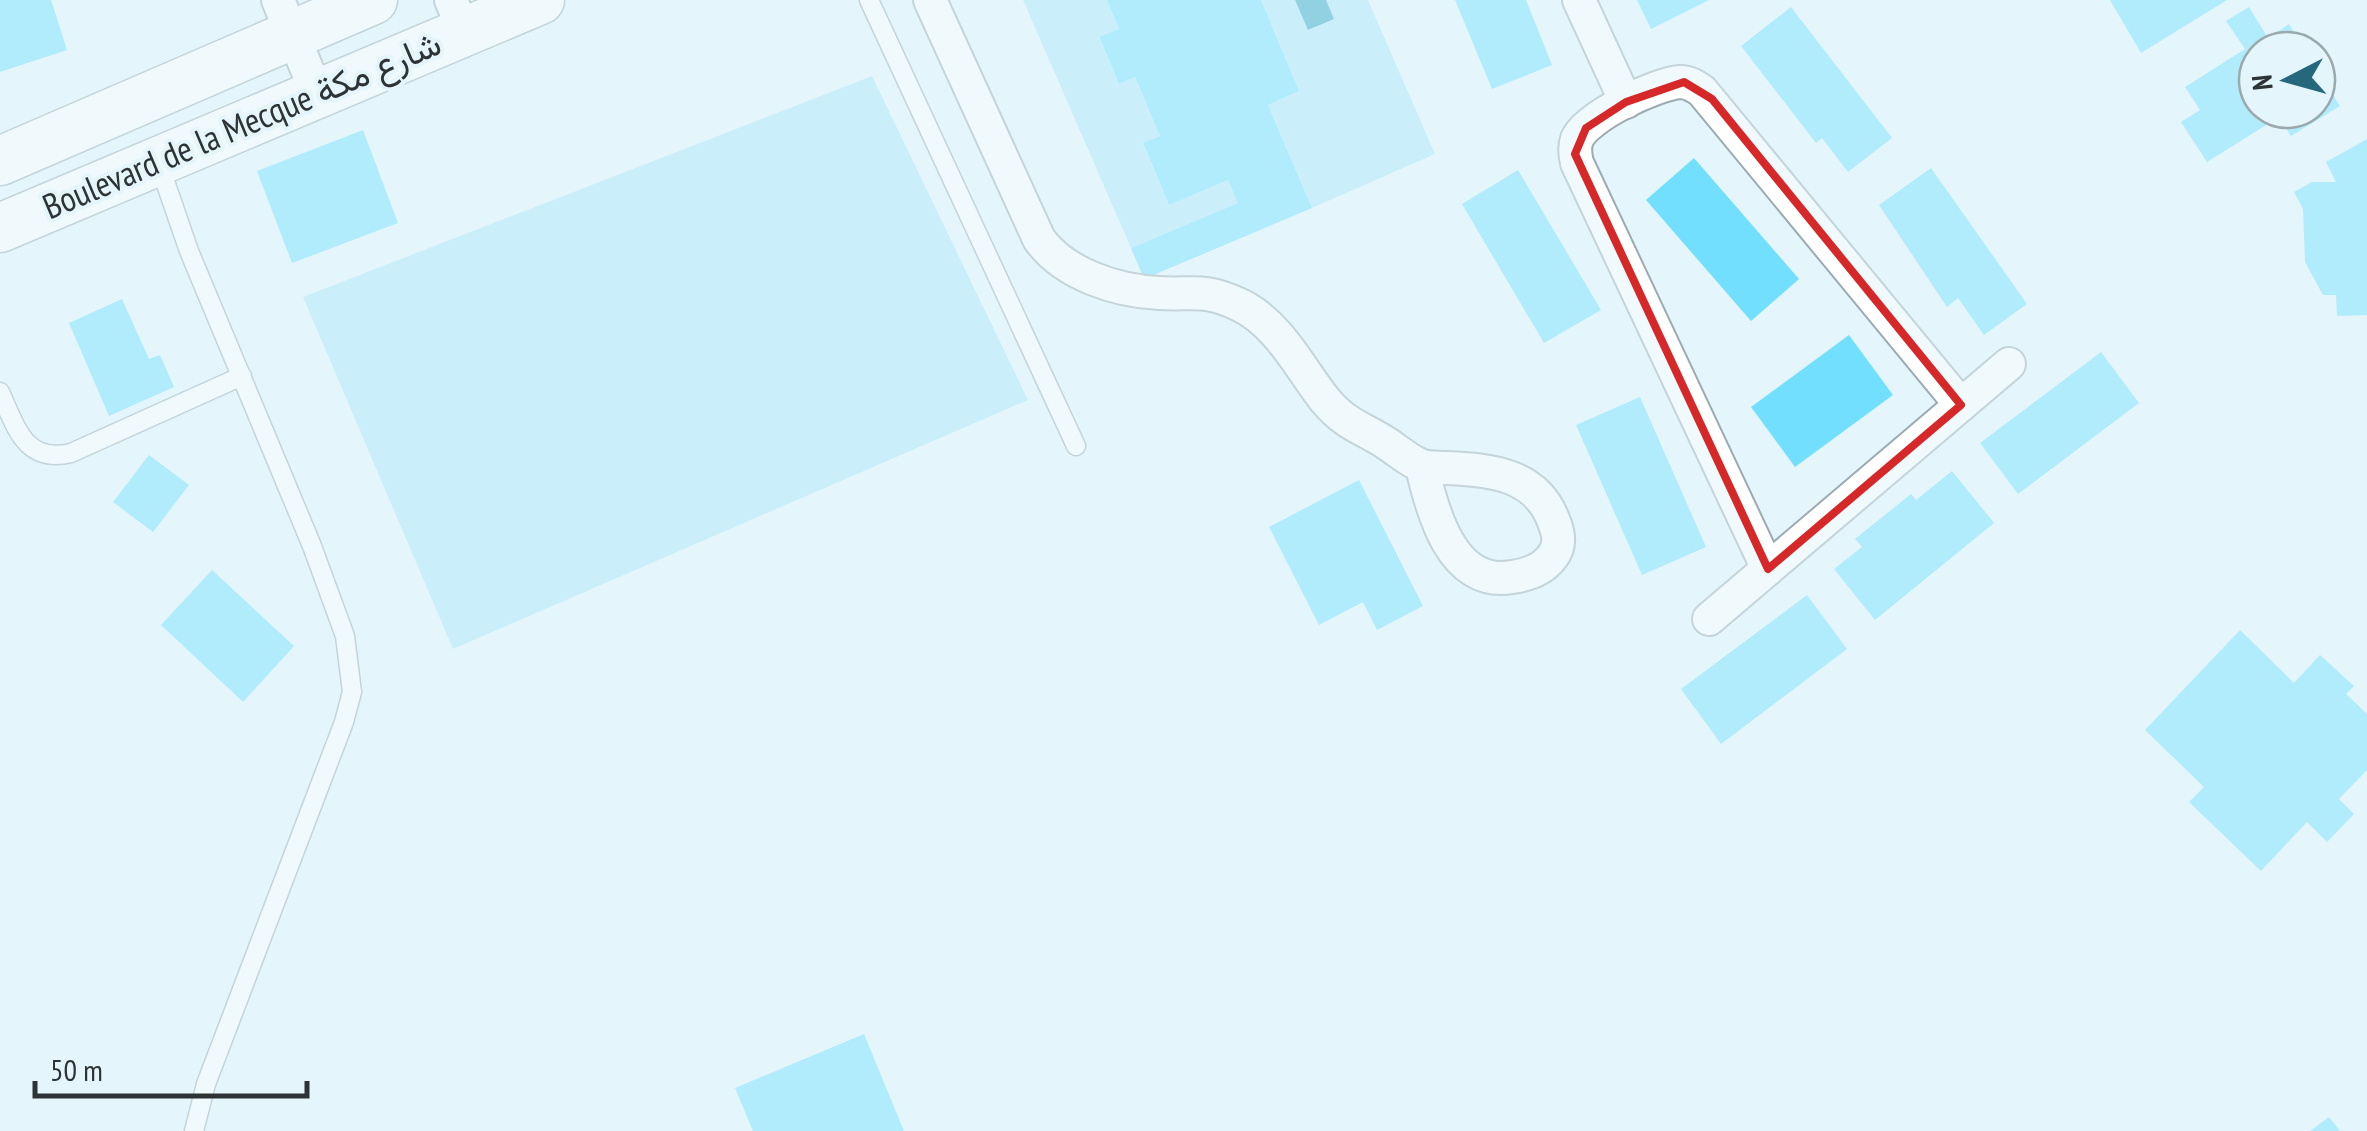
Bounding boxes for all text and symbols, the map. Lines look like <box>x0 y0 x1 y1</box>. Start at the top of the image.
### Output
street label: Boulevard de la Mecque شارع مكة <box>36 19 448 231</box>
north arrow <box>2237 30 2337 130</box>
text: N <box>2242 73 2281 92</box>
scale bar <box>35 1036 308 1098</box>
text: 50 m <box>50 1050 103 1089</box>

